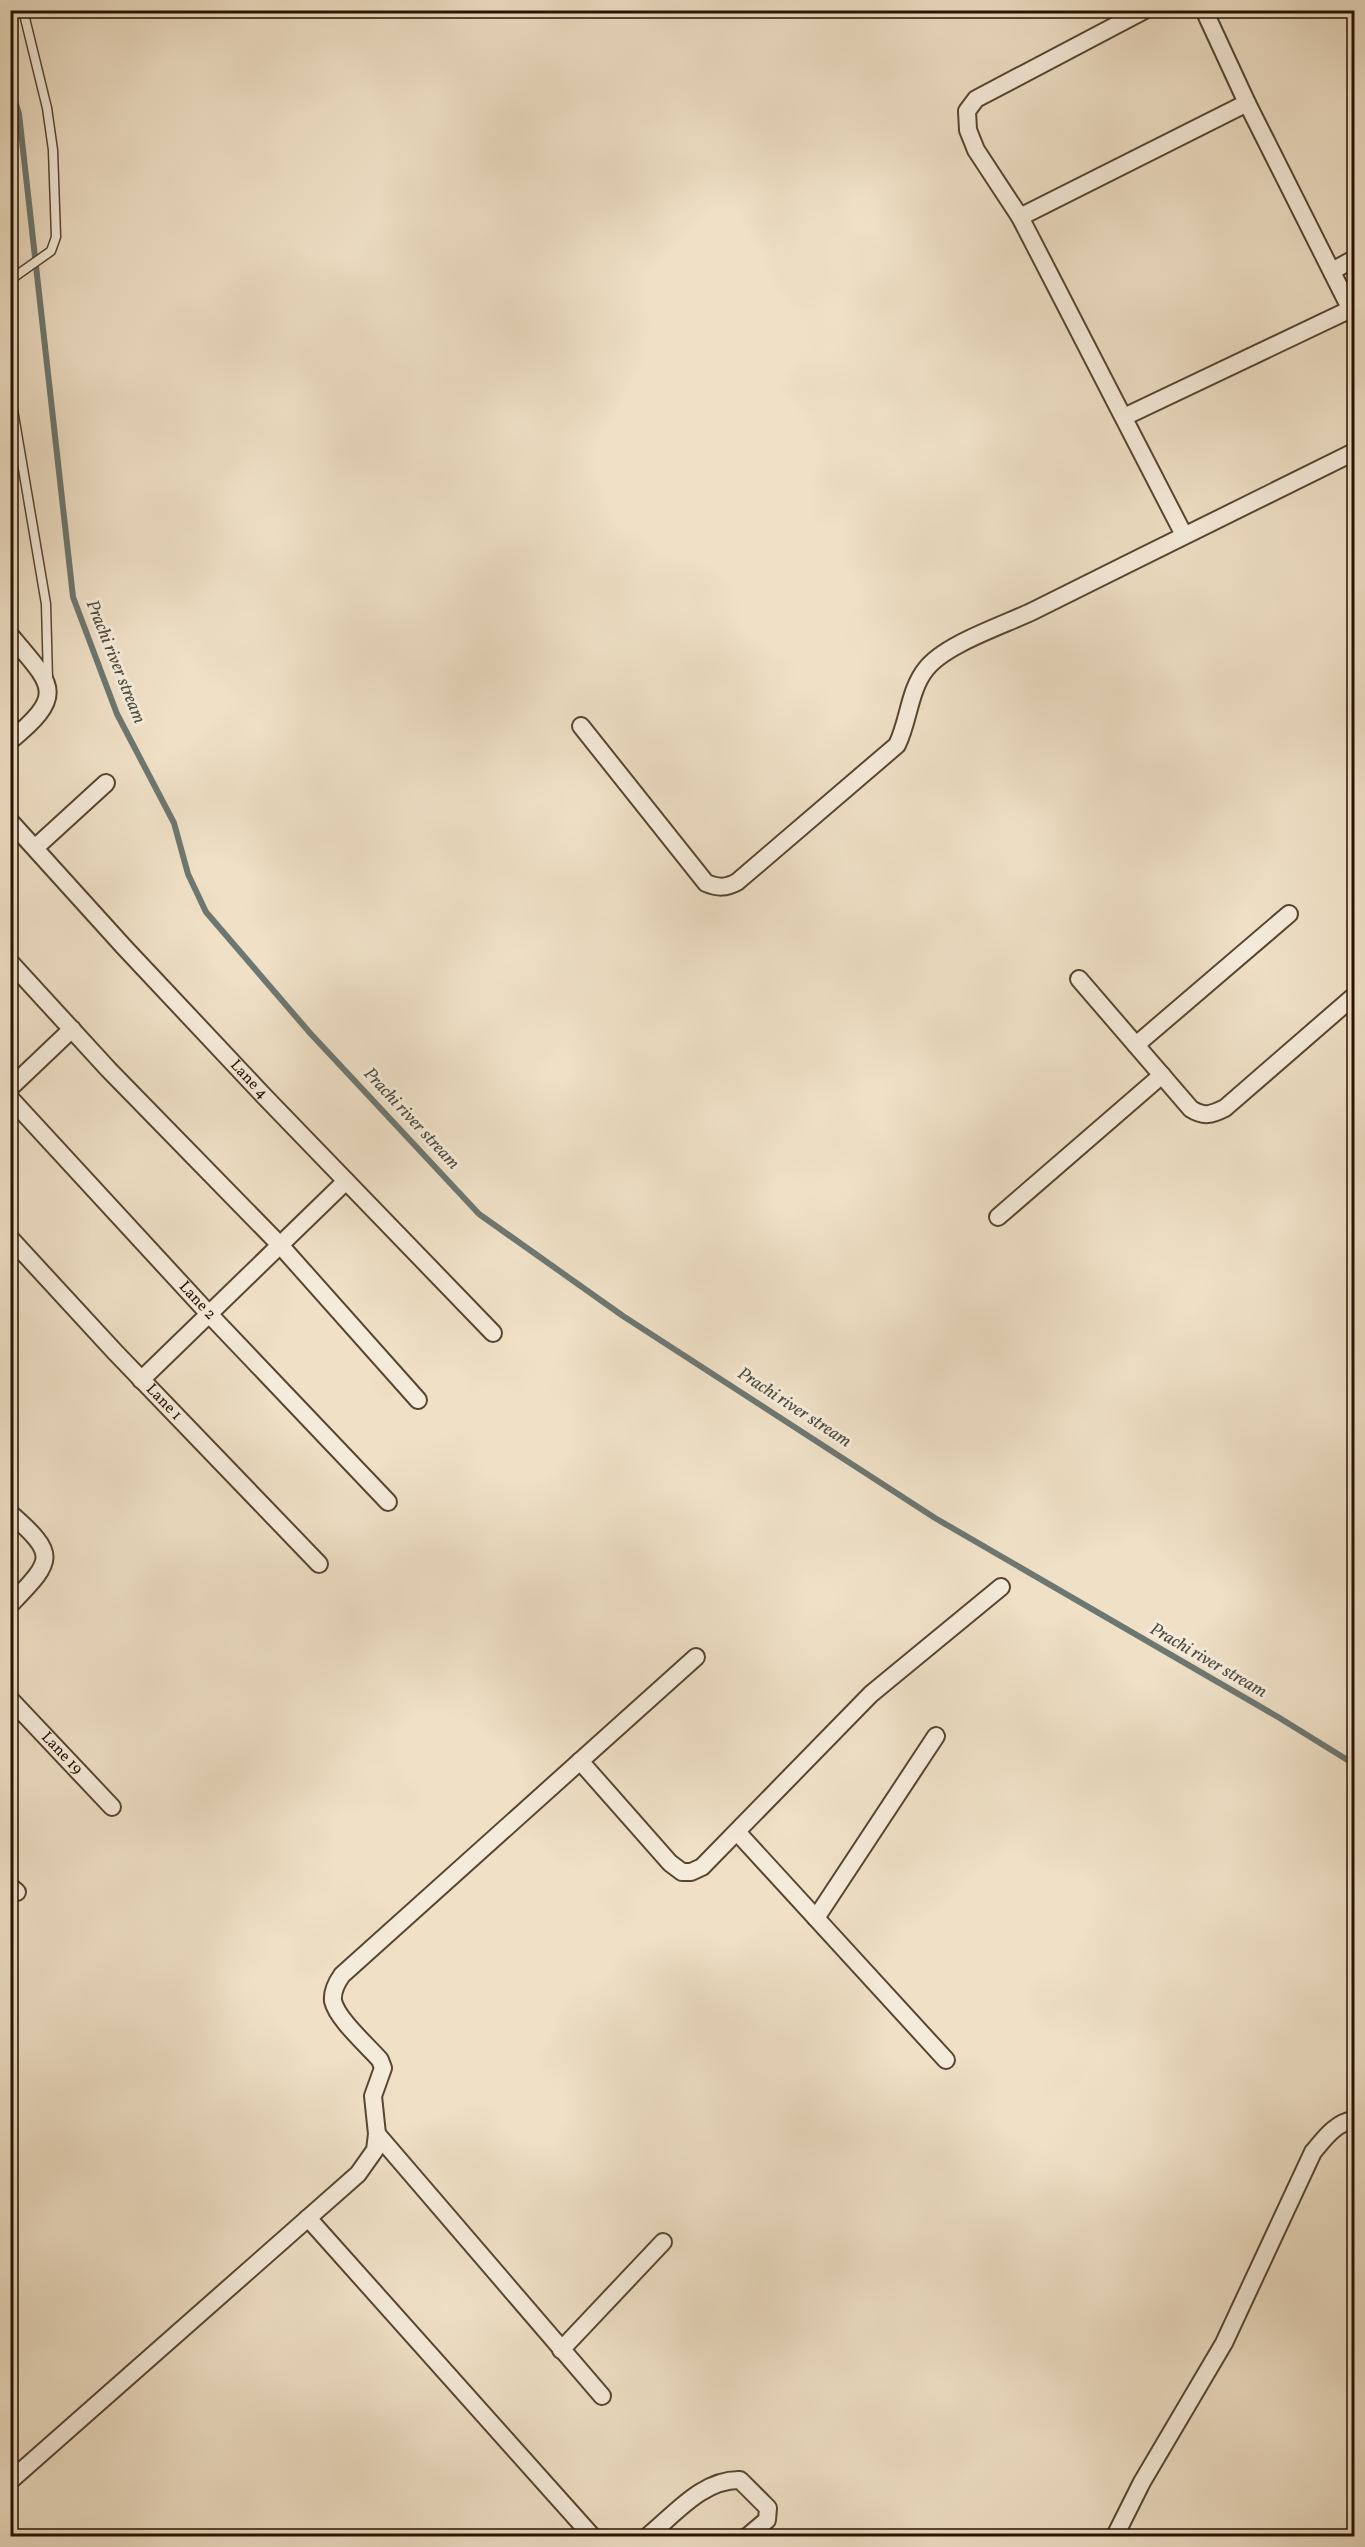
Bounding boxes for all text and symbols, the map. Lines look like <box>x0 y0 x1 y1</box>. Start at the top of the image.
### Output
water label: Prachi river stream <box>79 596 151 728</box>
street label: Lane 4 <box>225 1055 273 1104</box>
water label: Prachi river stream <box>357 1062 465 1176</box>
street label: Lane 2 <box>173 1277 221 1325</box>
water label: Prachi river stream <box>732 1362 856 1454</box>
street label: Lane 1 <box>141 1379 187 1426</box>
water label: Prachi river stream <box>1145 1617 1271 1705</box>
street label: Lane 19 <box>36 1727 87 1780</box>

